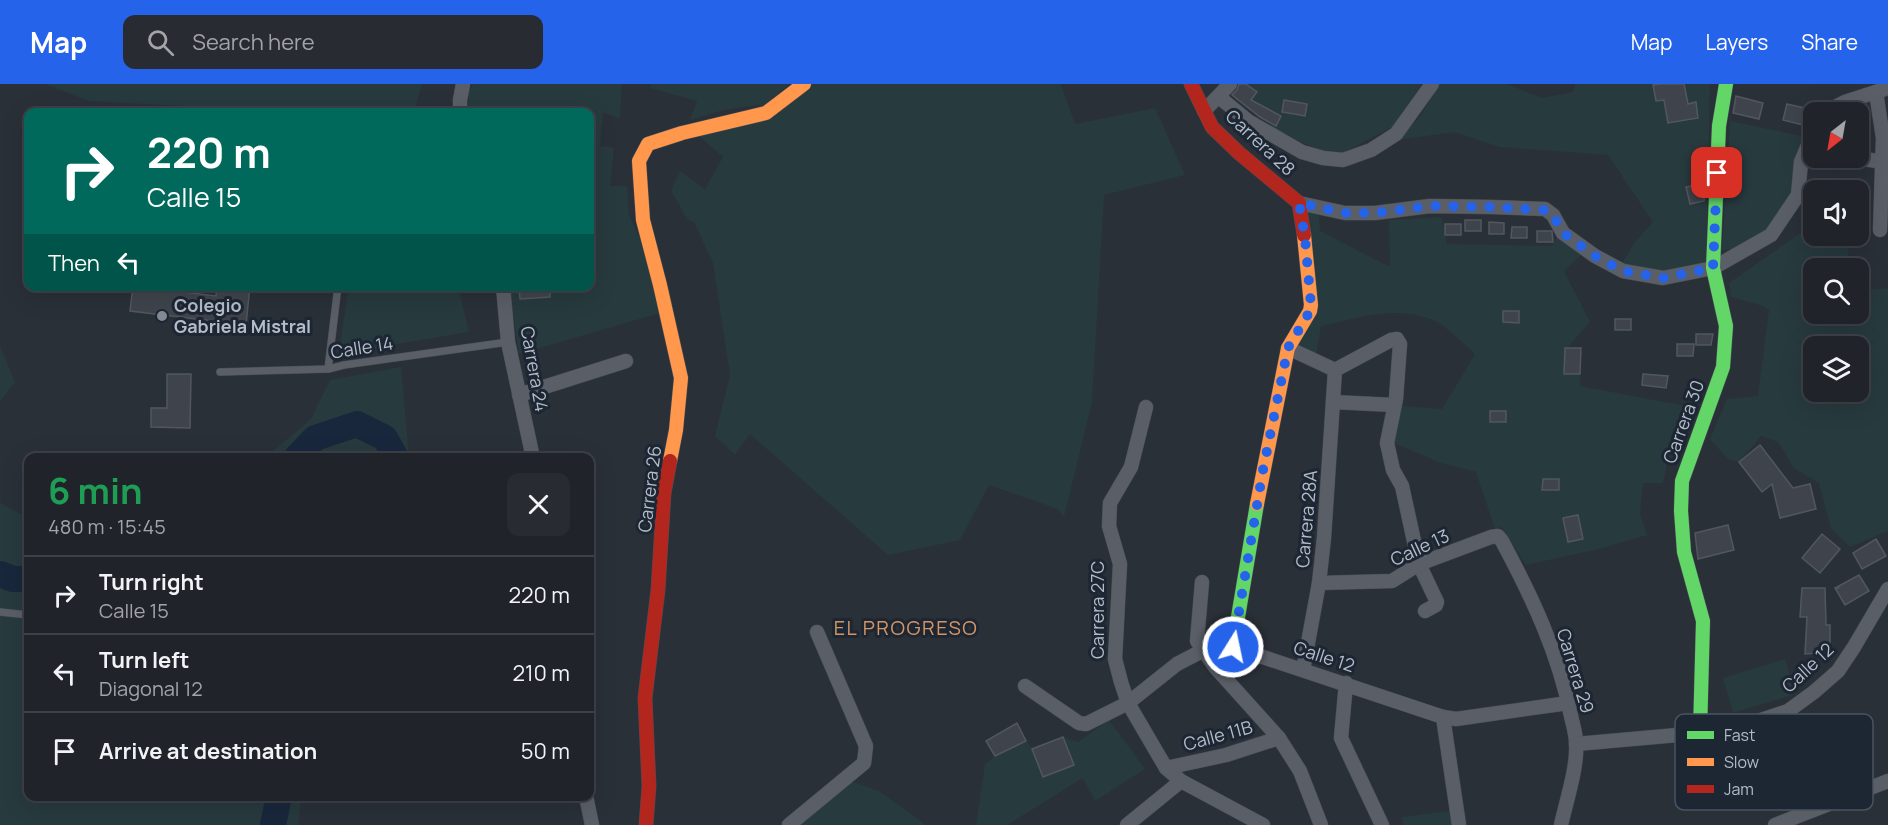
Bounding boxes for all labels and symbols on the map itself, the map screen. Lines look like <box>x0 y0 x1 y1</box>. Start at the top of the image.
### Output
north arrow <box>1803 102 1869 168</box>
street label: Carrera 28 <box>1221 104 1301 181</box>
pin <box>1691 147 1742 198</box>
place label: Colegio Gabriela Mistral <box>174 293 311 338</box>
marker: Colegio Gabriela Mistral <box>155 309 169 323</box>
street label: Carrera 24 <box>516 324 554 413</box>
street label: Calle 14 <box>329 330 395 364</box>
street label: Carrera 30 <box>1657 377 1709 467</box>
street label: Carrera 26 <box>632 444 666 534</box>
street label: Carrera 28A <box>1290 468 1322 569</box>
street label: Calle 13 <box>1386 523 1453 571</box>
street label: Carrera 27C <box>1085 561 1109 659</box>
district label: EL PROGRESO <box>834 614 978 641</box>
position arrow <box>1201 615 1265 679</box>
street label: Carrera 29 <box>1552 625 1600 716</box>
street label: Calle 12 <box>1291 635 1358 677</box>
street label: Calle 12 <box>1776 637 1838 697</box>
street label: Calle 11B <box>1181 714 1255 756</box>
legend <box>1675 714 1873 810</box>
text: Fast <box>1724 724 1755 746</box>
text: Slow <box>1724 751 1759 773</box>
text: Jam <box>1724 778 1754 800</box>

